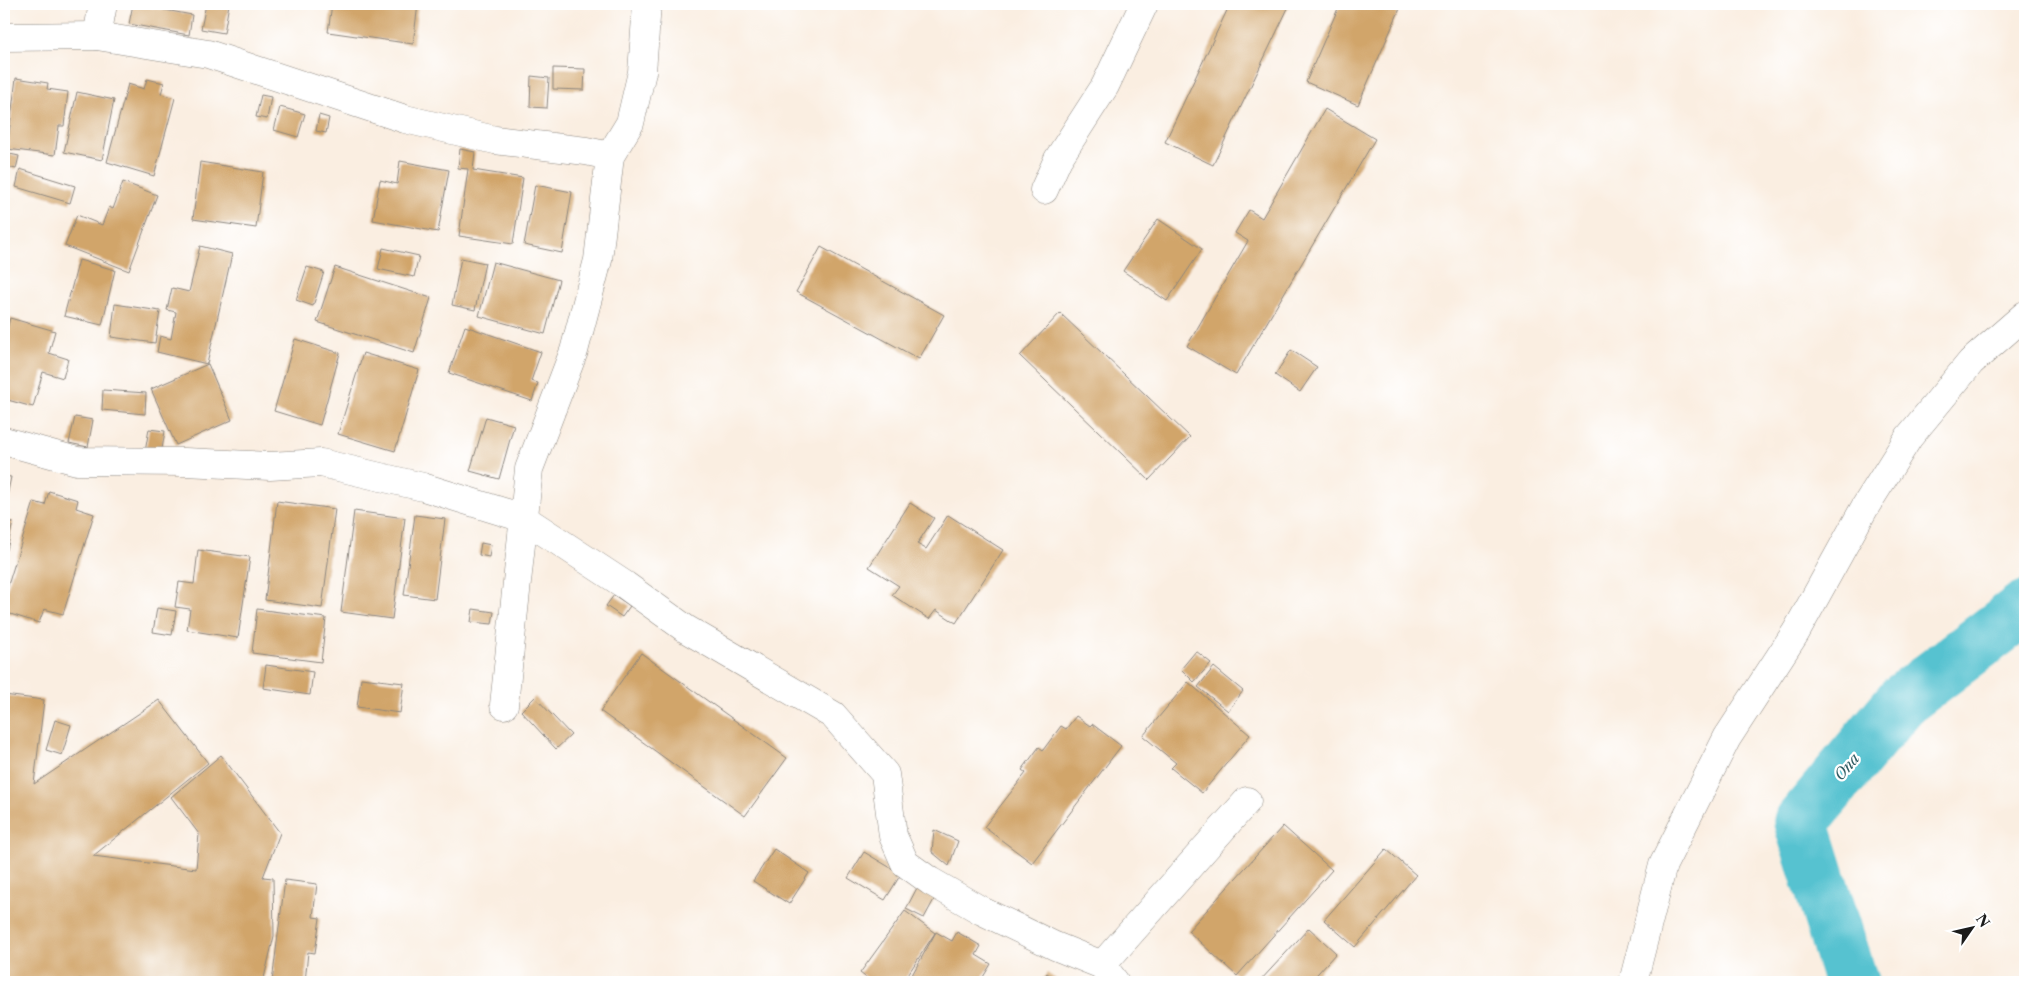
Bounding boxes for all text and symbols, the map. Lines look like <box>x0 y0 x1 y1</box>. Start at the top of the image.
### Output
water label: Ona <box>1830 749 1863 784</box>
north arrow <box>1946 904 1996 954</box>
text: N <box>1972 911 1994 931</box>

